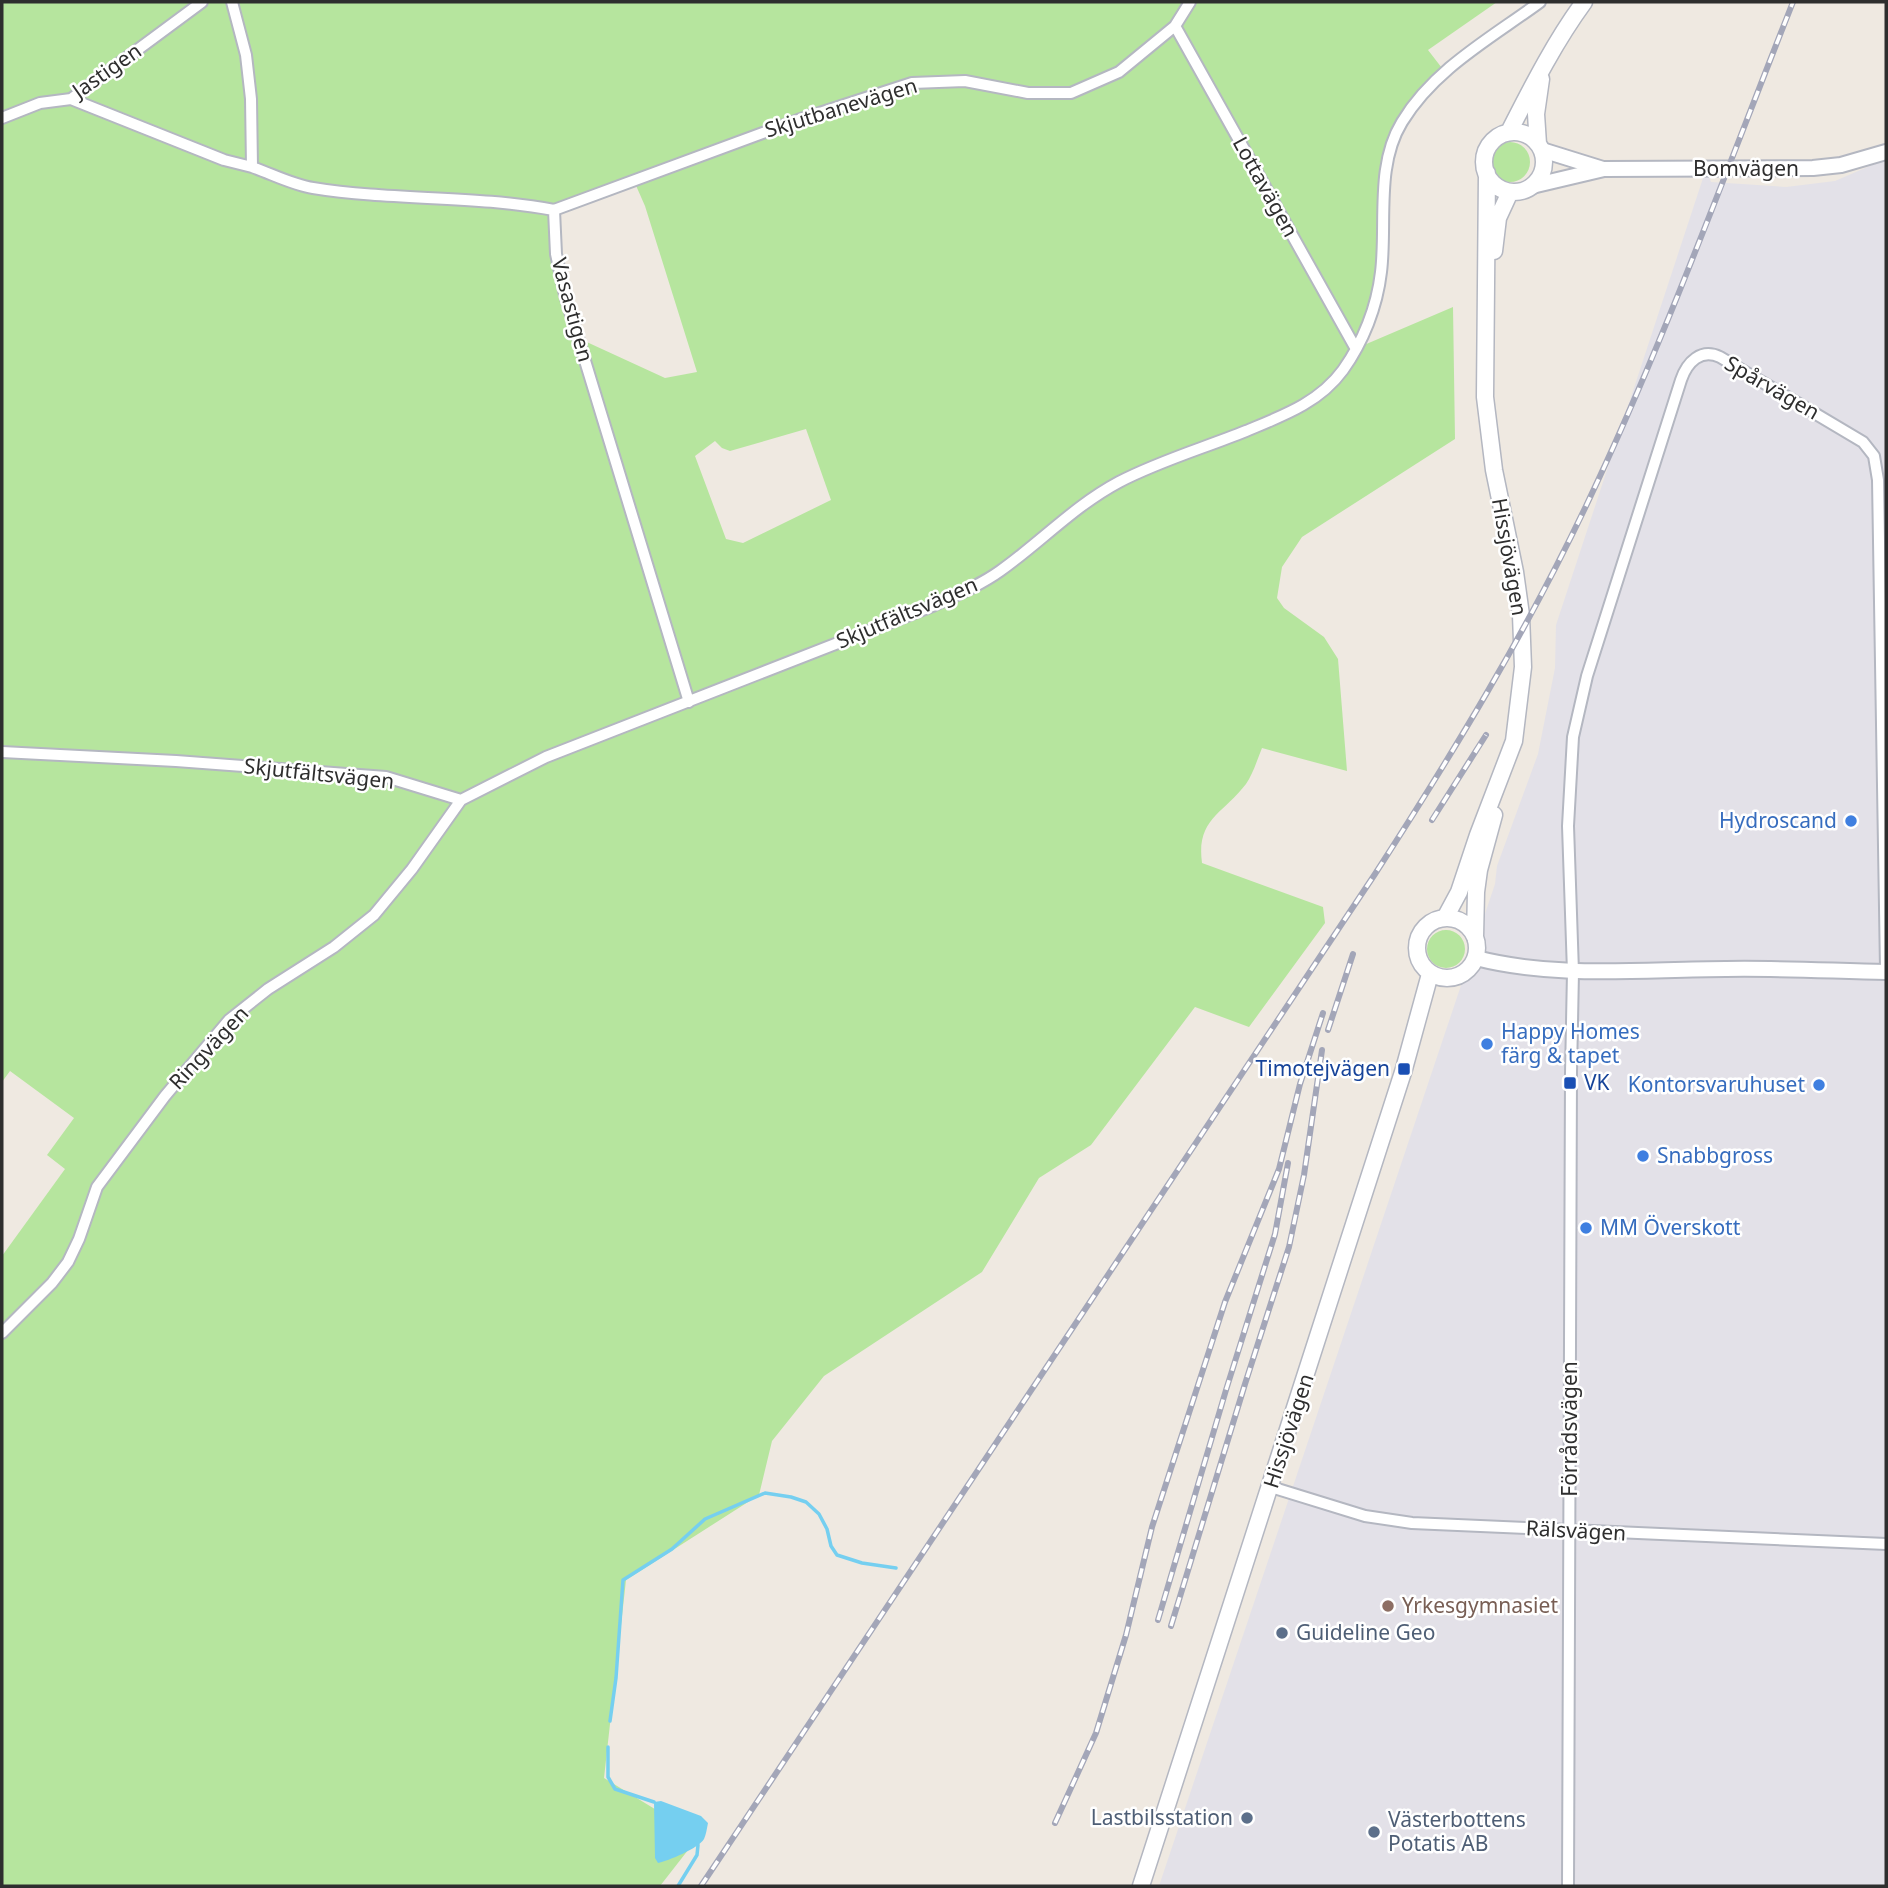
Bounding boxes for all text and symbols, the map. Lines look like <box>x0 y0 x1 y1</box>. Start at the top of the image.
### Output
street label: Jastigen <box>65 36 147 105</box>
street label: Skjutbanevägen <box>761 71 920 144</box>
street label: Lottavägen <box>1227 131 1305 242</box>
street label: Bomvägen <box>1693 154 1799 182</box>
street label: Vasastigen <box>546 255 600 365</box>
street label: Spårvägen <box>1720 349 1825 426</box>
street label: Hissjövägen <box>1486 496 1534 618</box>
street label: Skjutfältsvägen <box>832 570 982 654</box>
street label: Skjutfältsvägen <box>243 751 396 795</box>
place label: Hydroscand <box>1719 806 1837 834</box>
marker: Hydroscand <box>1843 813 1859 829</box>
street label: Ringvägen <box>162 1000 254 1095</box>
place label: Happy Homes färg & tapet <box>1501 1017 1640 1069</box>
marker: Happy Homes färg & tapet <box>1479 1036 1495 1052</box>
place label: Timotejvägen <box>1256 1054 1390 1082</box>
marker: Timotejvägen <box>1396 1061 1412 1077</box>
place label: VK <box>1584 1068 1610 1096</box>
place label: Kontorsvaruhuset <box>1628 1070 1805 1098</box>
marker: VK <box>1562 1075 1578 1091</box>
marker: Kontorsvaruhuset <box>1811 1077 1827 1093</box>
place label: Snabbgross <box>1657 1141 1773 1169</box>
marker: Snabbgross <box>1635 1148 1651 1164</box>
place label: MM Överskott <box>1600 1213 1741 1241</box>
marker: MM Överskott <box>1578 1220 1594 1236</box>
street label: Förrådsvägen <box>1555 1361 1583 1497</box>
street label: Hissjövägen <box>1256 1370 1320 1492</box>
street label: Rälsvägen <box>1525 1513 1627 1547</box>
place label: Yrkesgymnasiet <box>1402 1591 1558 1619</box>
marker: Yrkesgymnasiet <box>1380 1598 1396 1614</box>
place label: Guideline Geo <box>1296 1618 1435 1646</box>
marker: Guideline Geo <box>1274 1625 1290 1641</box>
place label: Lastbilsstation <box>1091 1803 1233 1831</box>
place label: Västerbottens Potatis AB <box>1388 1805 1526 1857</box>
marker: Lastbilsstation <box>1239 1810 1255 1826</box>
marker: Västerbottens Potatis AB <box>1366 1824 1382 1840</box>

